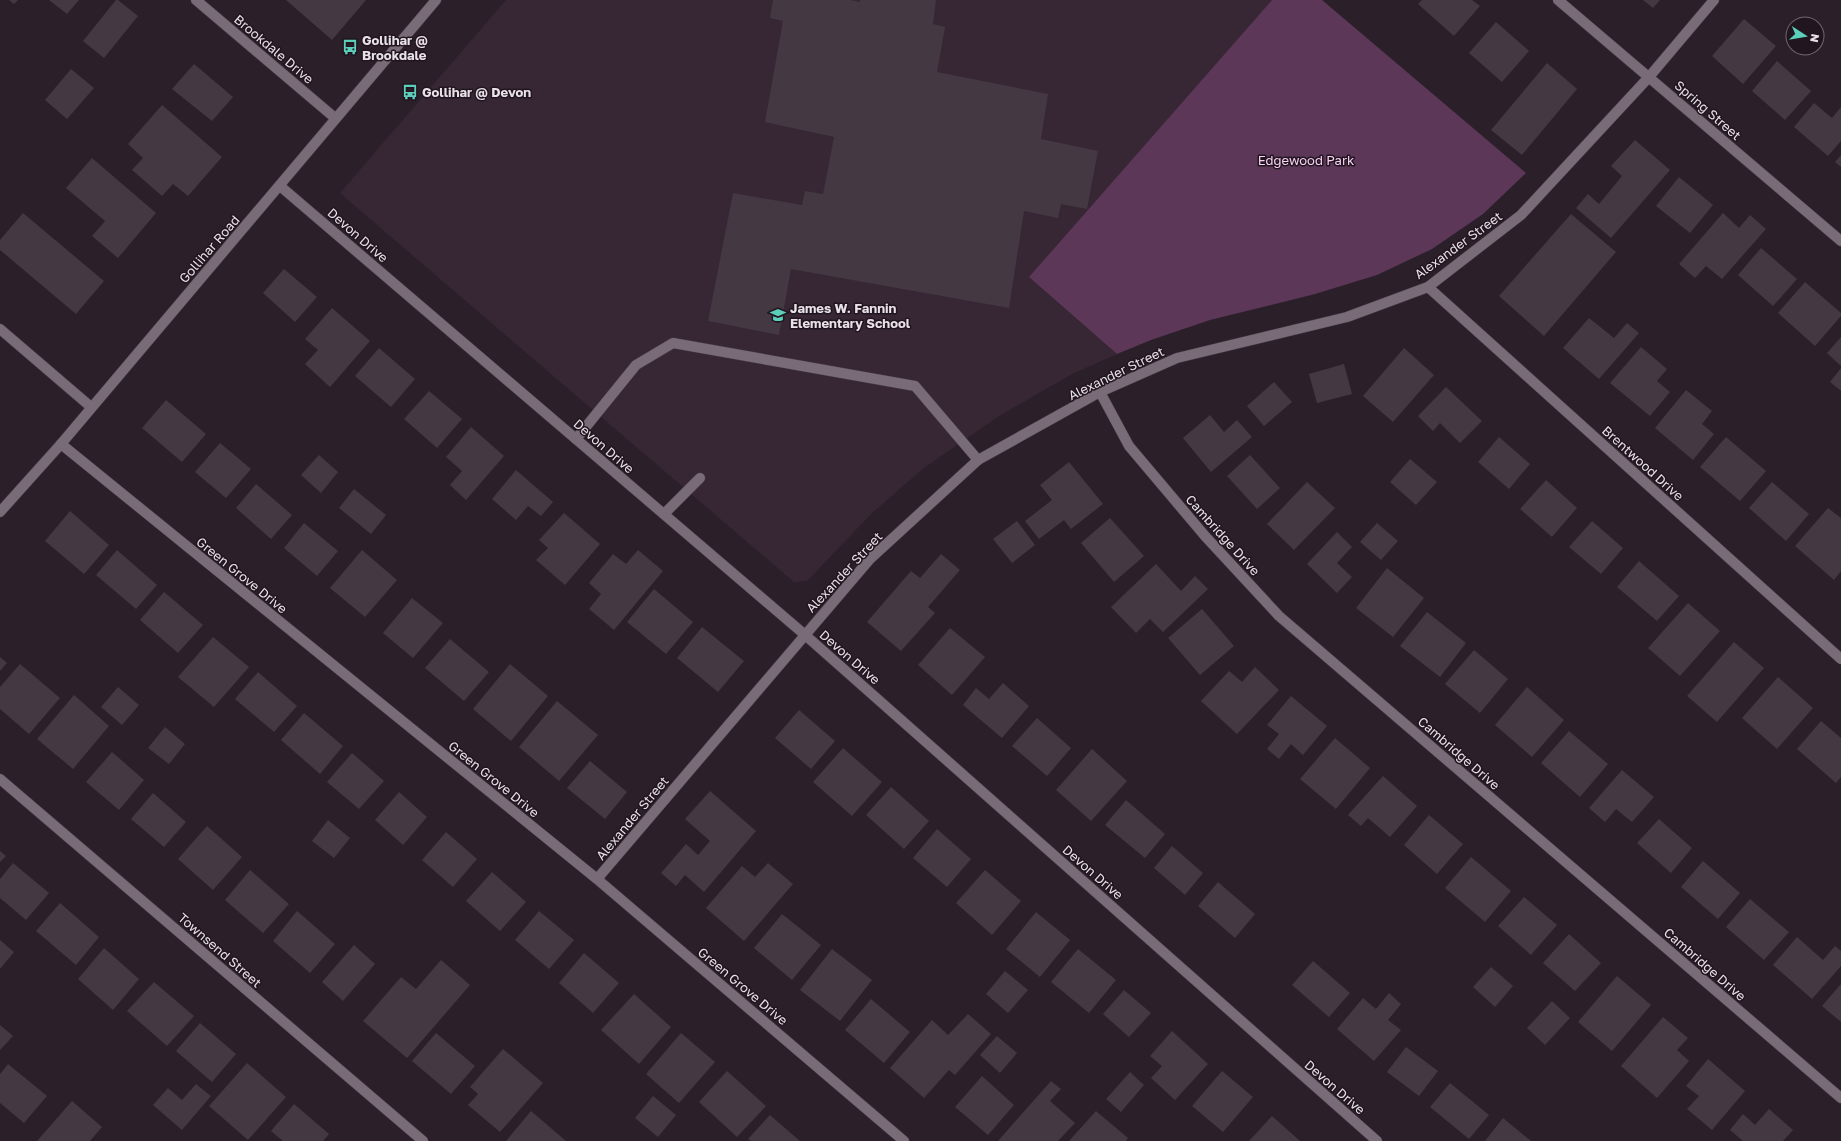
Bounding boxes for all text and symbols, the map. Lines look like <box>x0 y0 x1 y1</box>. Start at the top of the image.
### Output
street label: Brookdale Drive <box>231 11 317 87</box>
north arrow <box>1785 16 1825 56</box>
place label: Gollihar @ Brookdale <box>362 32 428 63</box>
text: N <box>1808 33 1822 44</box>
bus stop icon: Gollihar @ Brookdale <box>341 38 359 56</box>
street label: Spring Street <box>1672 77 1744 143</box>
bus stop icon: Gollihar @ Devon <box>401 83 419 101</box>
place label: Gollihar @ Devon <box>422 84 531 100</box>
park label: Edgewood Park <box>1258 152 1355 168</box>
street label: Devon Drive <box>325 204 391 266</box>
street label: Alexander Street <box>1411 208 1505 282</box>
street label: Gollihar Road <box>175 212 243 286</box>
place label: James W. Fannin Elementary School <box>790 300 911 331</box>
school or university icon: James W. Fannin Elementary School <box>769 306 787 324</box>
street label: Alexander Street <box>1066 343 1166 403</box>
street label: Devon Drive <box>571 415 637 477</box>
street label: Brentwood Drive <box>1599 422 1687 504</box>
street label: Cambridge Drive <box>1183 491 1263 579</box>
street label: Alexander Street <box>803 528 885 616</box>
street label: Green Grove Drive <box>193 534 291 616</box>
street label: Devon Drive <box>817 626 883 688</box>
street label: Cambridge Drive <box>1415 713 1503 793</box>
street label: Green Grove Drive <box>445 738 543 820</box>
street label: Alexander Street <box>592 773 672 863</box>
street label: Devon Drive <box>1060 841 1126 903</box>
street label: Townsend Street <box>175 909 265 991</box>
street label: Cambridge Drive <box>1661 924 1749 1004</box>
street label: Green Grove Drive <box>695 944 791 1028</box>
street label: Devon Drive <box>1302 1056 1368 1118</box>

